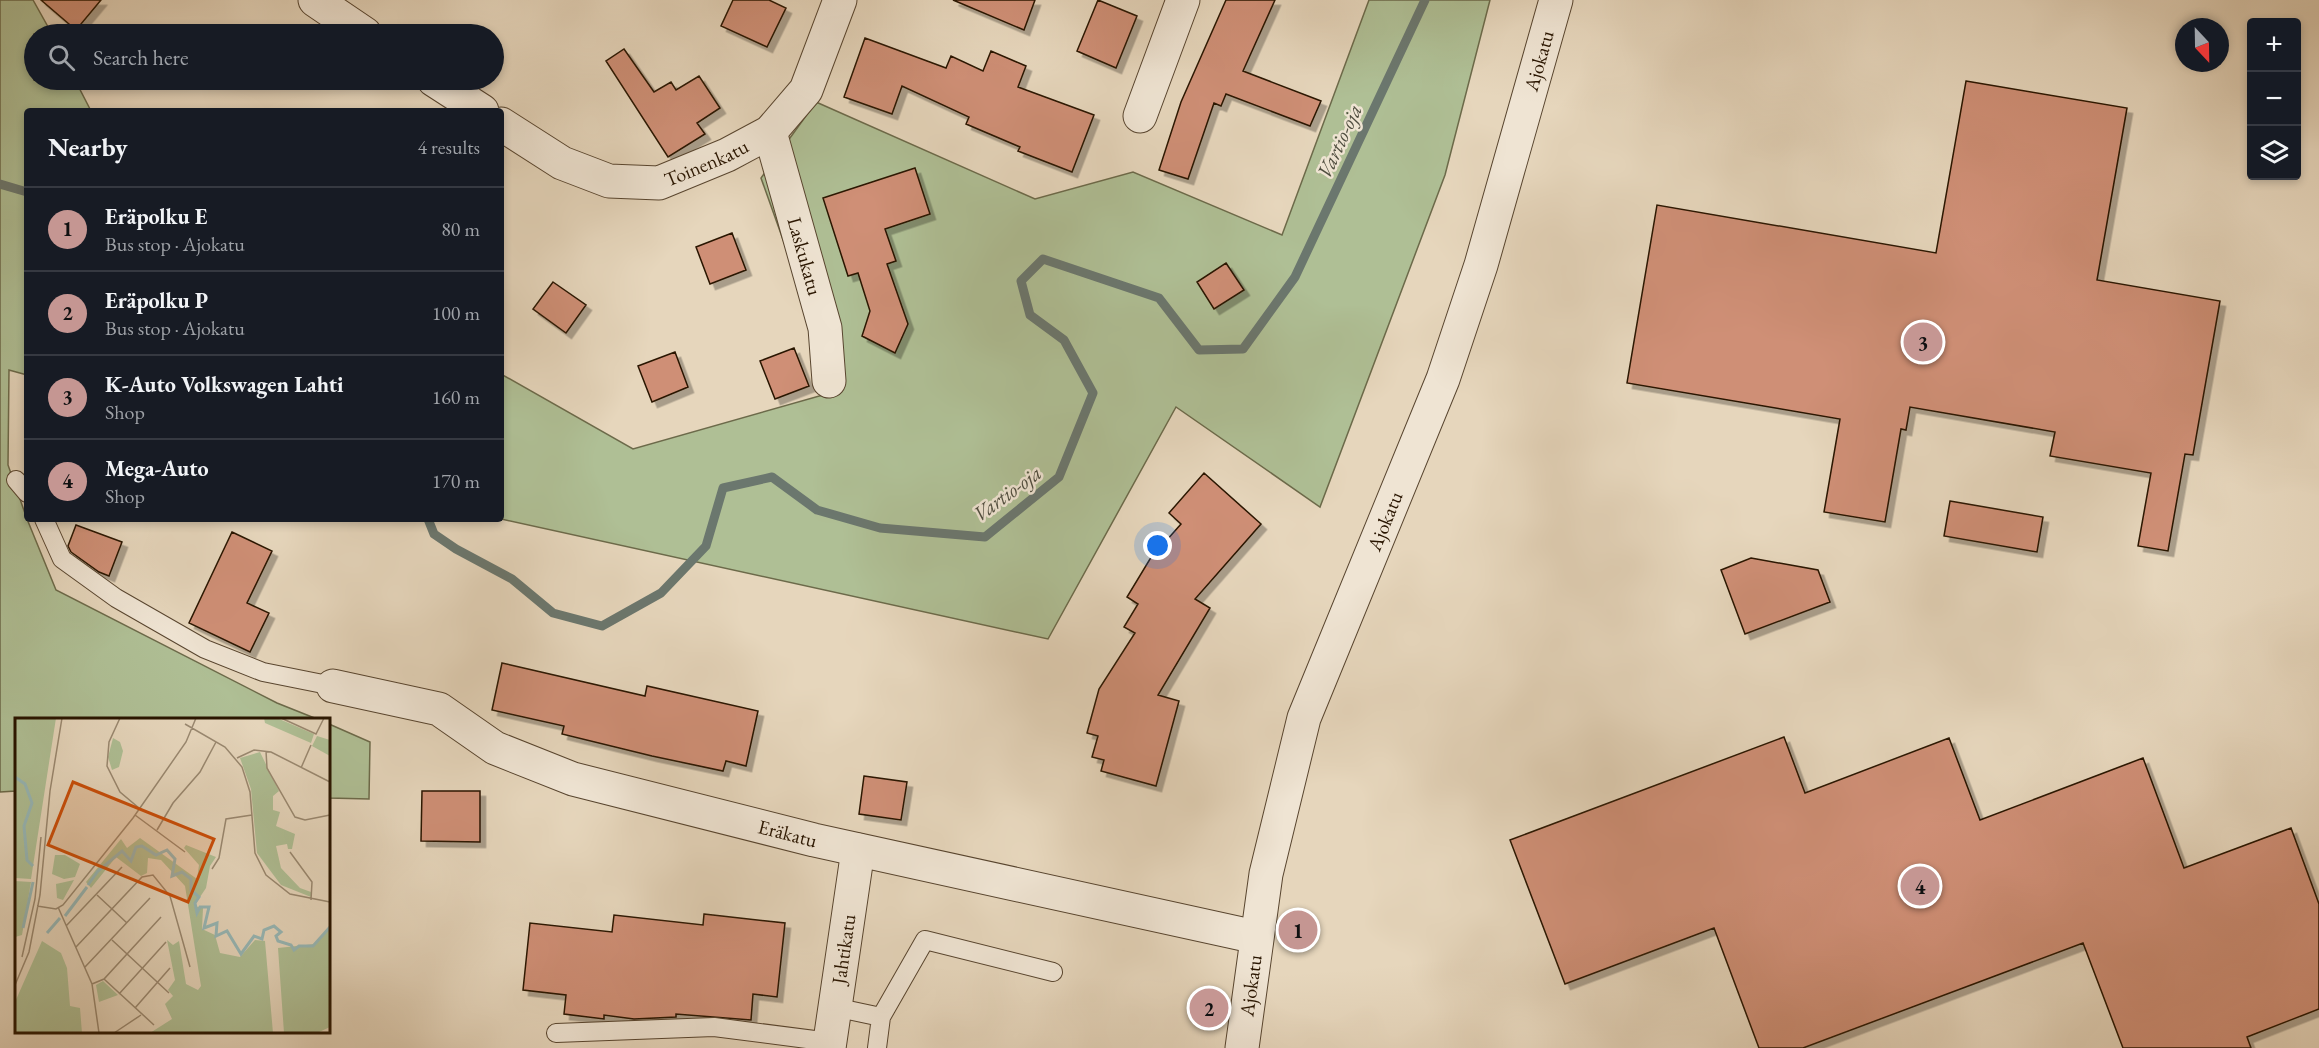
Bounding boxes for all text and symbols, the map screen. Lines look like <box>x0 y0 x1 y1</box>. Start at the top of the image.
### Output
north arrow <box>2175 18 2229 72</box>
map controls <box>2247 18 2301 180</box>
button: + <box>2247 18 2301 72</box>
search box <box>24 24 504 90</box>
street label: Ajokatu <box>1518 27 1560 95</box>
icon: search <box>45 41 78 74</box>
text: Search here <box>93 43 188 72</box>
button: − <box>2247 72 2301 126</box>
water label: Vartio-oja <box>1310 100 1368 182</box>
button: layers <box>2247 126 2301 180</box>
text: Nearby <box>48 130 128 164</box>
street label: Toinenkatu <box>660 133 753 193</box>
text: 4 results <box>417 134 480 160</box>
text: Eräpolku E <box>105 202 208 231</box>
street label: Laskukatu <box>781 214 828 299</box>
text: 1 <box>62 216 73 242</box>
text: 80 m <box>441 216 480 242</box>
text: Bus stop · Ajokatu <box>105 231 245 257</box>
text: Eräpolku P <box>105 286 208 315</box>
text: 2 <box>62 300 73 326</box>
text: 100 m <box>432 300 480 326</box>
text: Bus stop · Ajokatu <box>105 315 245 341</box>
pin: 3 <box>1904 320 1942 364</box>
text: K-Auto Volkswagen Lahti <box>105 370 343 399</box>
text: 3 <box>62 384 73 410</box>
text: 160 m <box>432 384 480 410</box>
text: Shop <box>105 399 145 425</box>
text: Mega-Auto <box>105 454 209 483</box>
water label: Vartio-oja <box>967 459 1047 527</box>
text: 4 <box>62 468 73 494</box>
text: 170 m <box>432 468 480 494</box>
text: Shop <box>105 483 145 509</box>
street label: Ajokatu <box>1361 487 1409 556</box>
your location <box>1143 531 1172 560</box>
inset map <box>15 718 330 1033</box>
street label: Eräkatu <box>755 813 820 853</box>
pin: 4 <box>1900 864 1940 908</box>
pin: 1 <box>1278 908 1318 952</box>
street label: Jahtikatu <box>825 912 862 988</box>
street label: Ajokatu <box>1233 953 1268 1019</box>
pin: 2 <box>1190 986 1228 1030</box>

